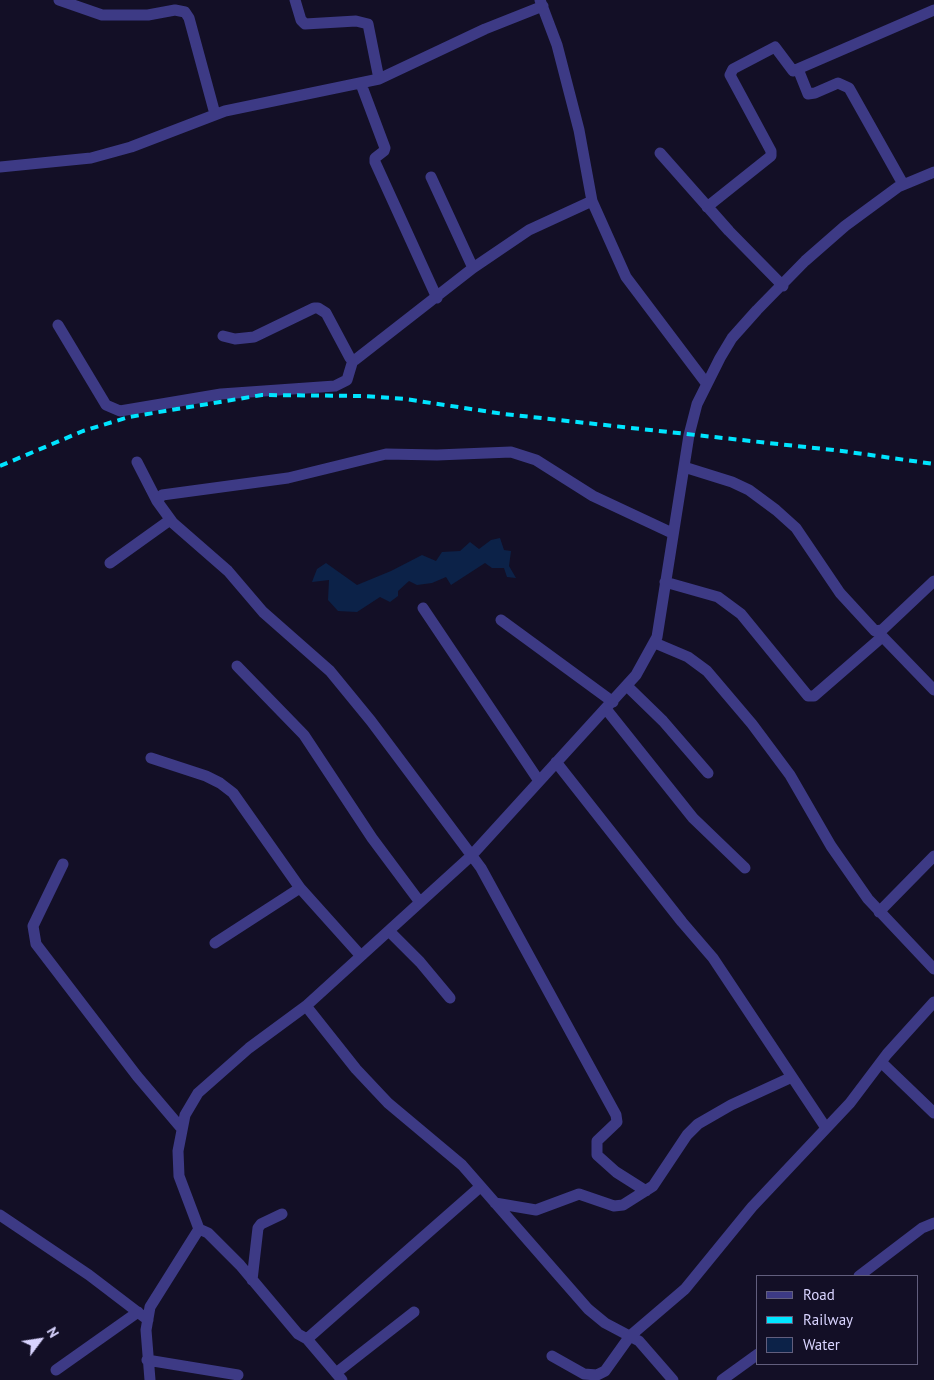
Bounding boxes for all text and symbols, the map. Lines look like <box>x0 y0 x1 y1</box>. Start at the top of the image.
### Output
legend <box>756 1275 919 1365</box>
text: Road <box>803 1285 835 1304</box>
text: Railway <box>803 1310 853 1329</box>
north arrow <box>15 1315 65 1365</box>
text: N <box>43 1324 63 1341</box>
text: Water <box>803 1335 840 1354</box>

